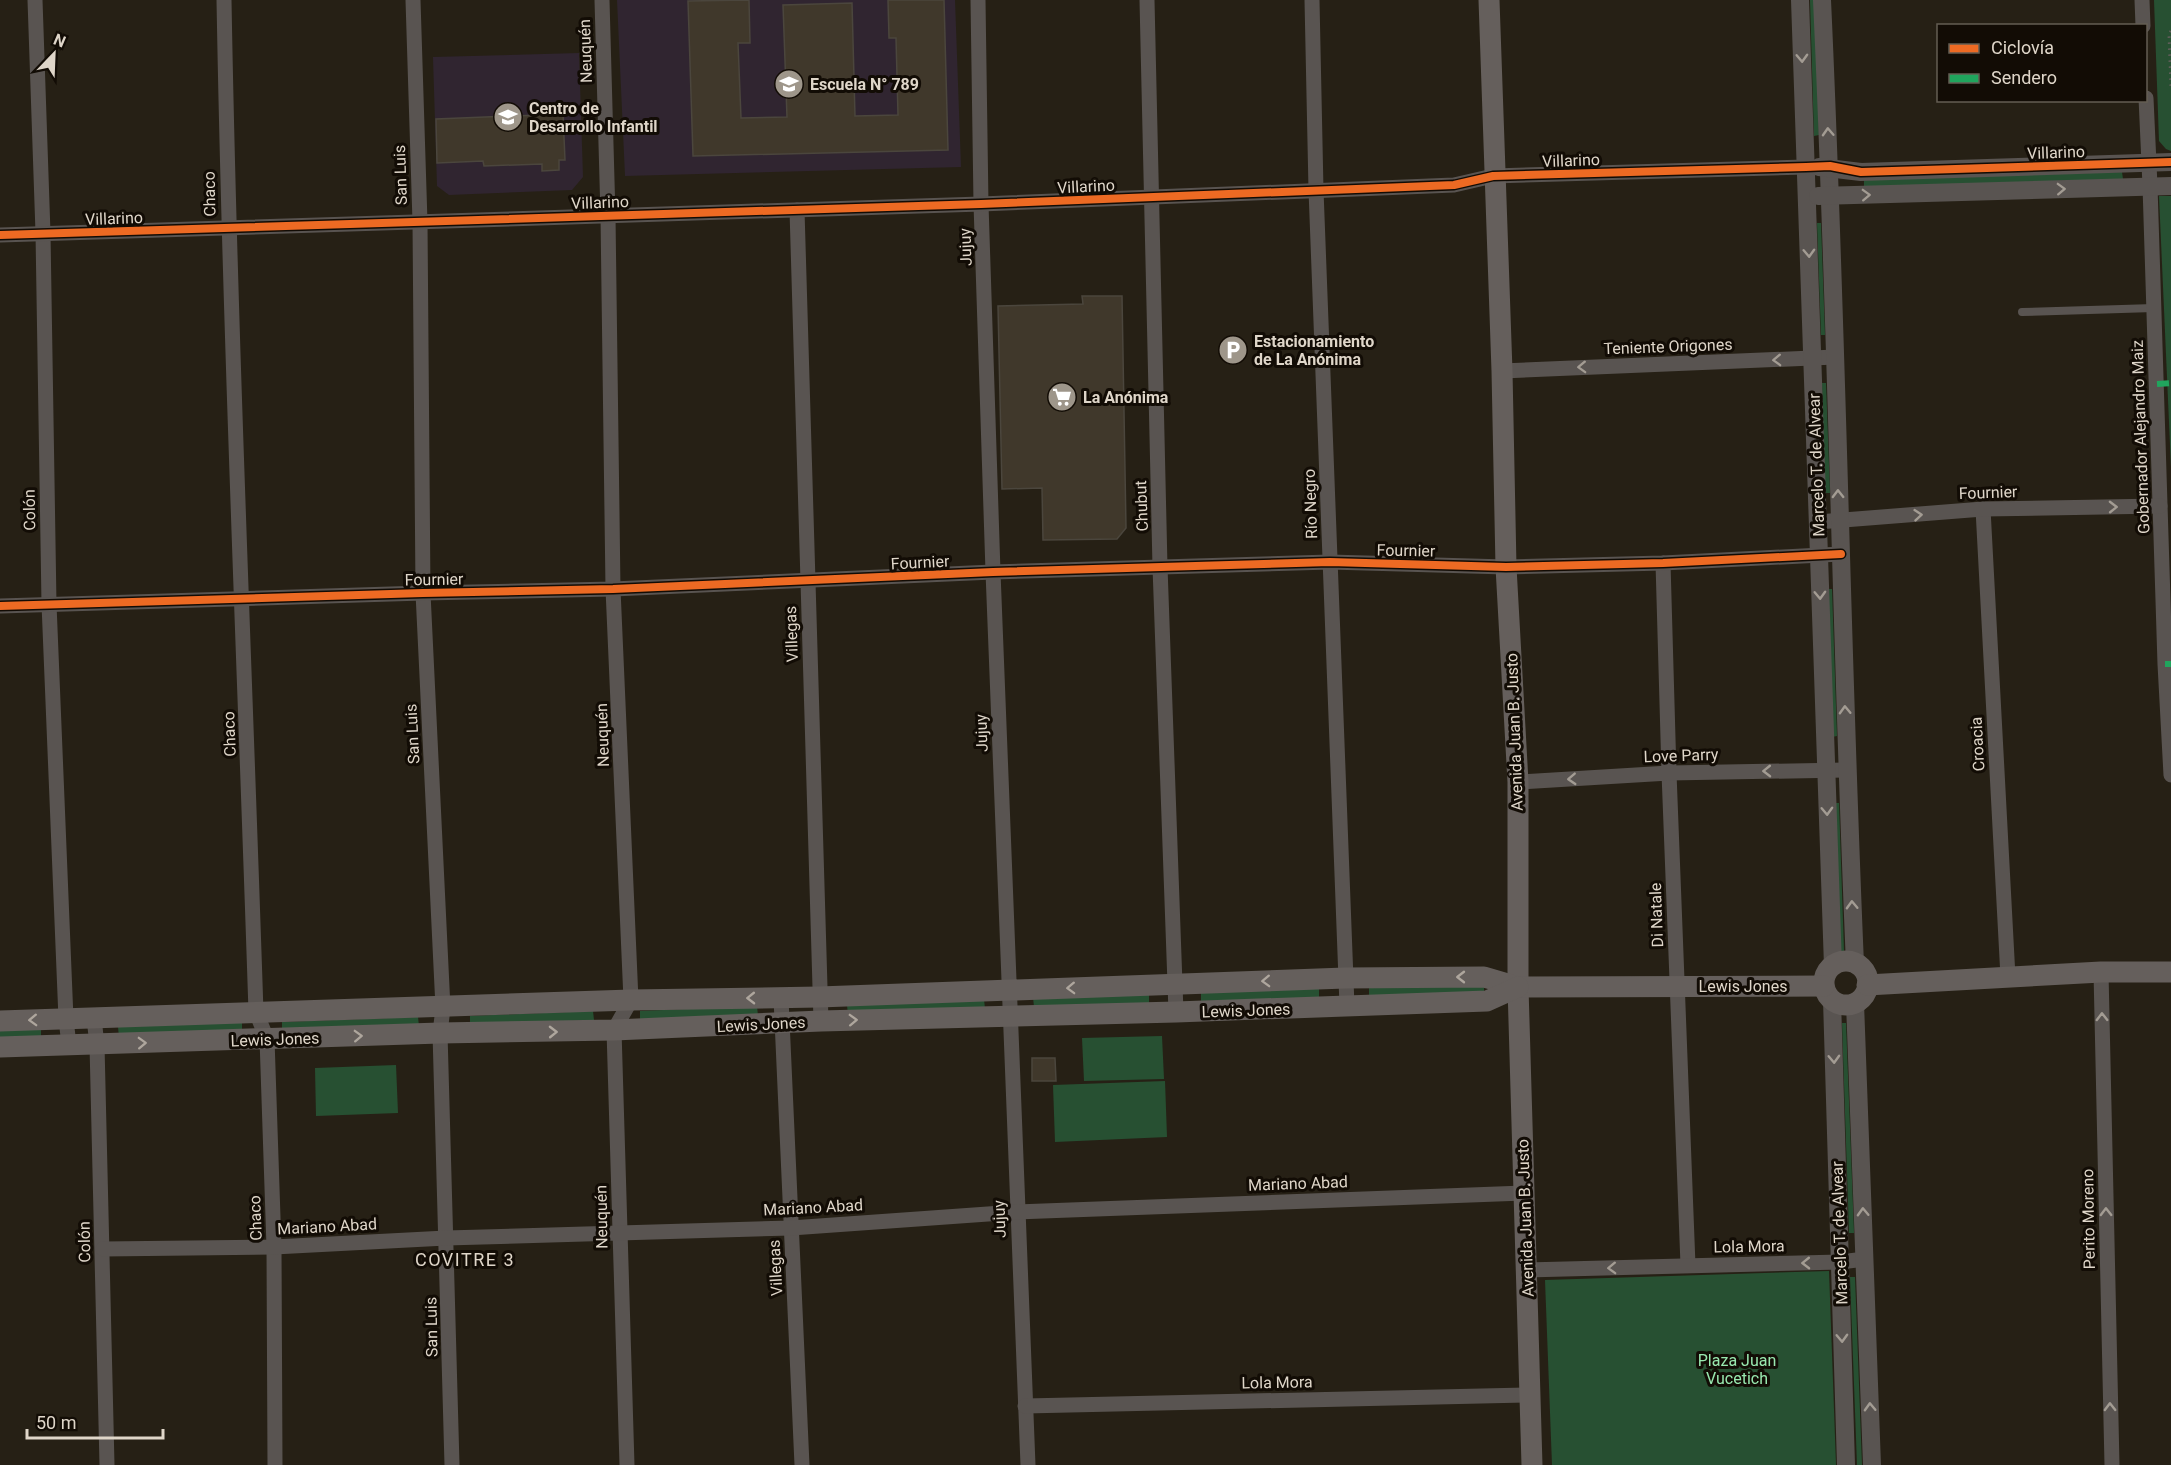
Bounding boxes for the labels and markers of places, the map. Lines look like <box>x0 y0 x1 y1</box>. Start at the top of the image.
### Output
school or university icon: Escuela N° 789 <box>773 68 805 100</box>
place label: Escuela N° 789 <box>810 75 919 94</box>
place label: Centro de Desarrollo Infantil <box>529 99 658 136</box>
school or university icon: Centro de Desarrollo Infantil <box>492 101 524 133</box>
place label: Estacionamiento de La Anónima <box>1254 332 1374 369</box>
parking icon: Estacionamiento de La Anónima <box>1217 334 1249 366</box>
supermarket icon: La Anónima <box>1046 381 1078 413</box>
place label: La Anónima <box>1083 388 1169 407</box>

